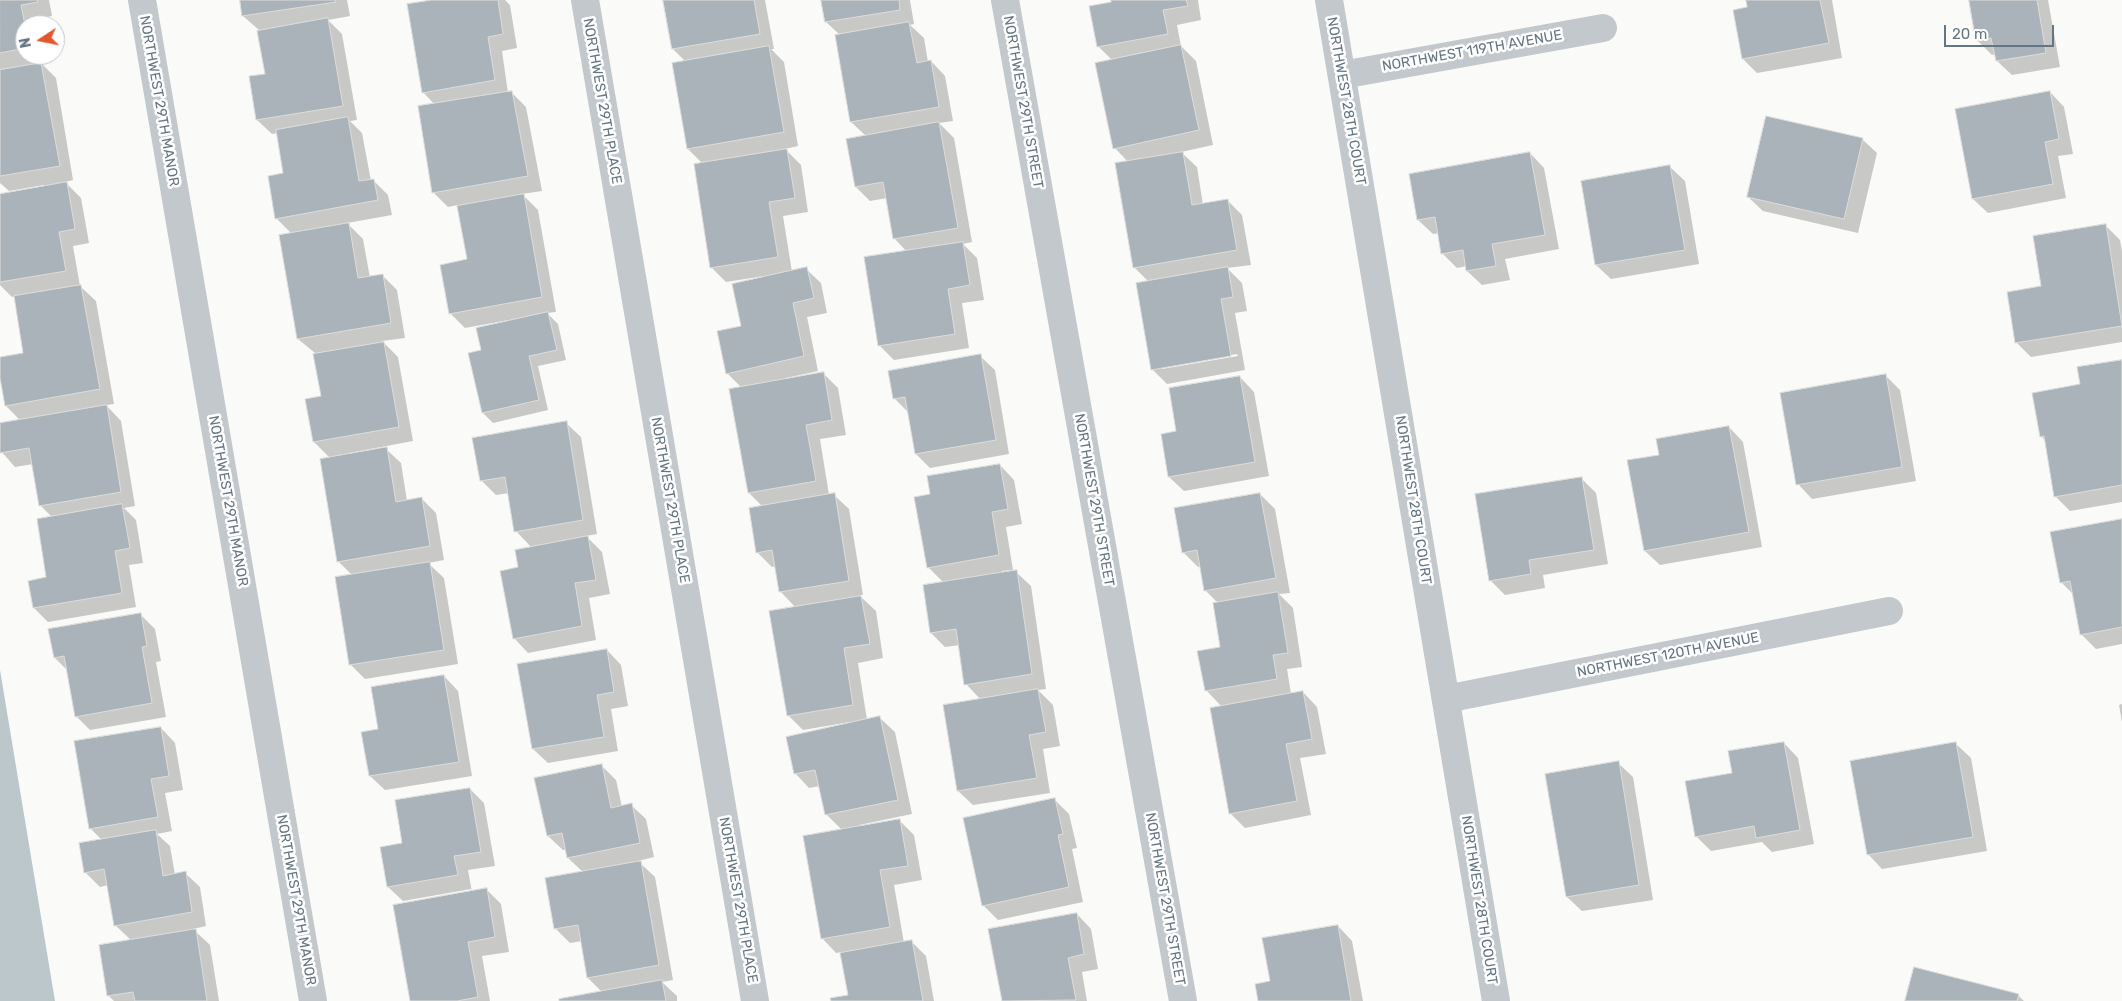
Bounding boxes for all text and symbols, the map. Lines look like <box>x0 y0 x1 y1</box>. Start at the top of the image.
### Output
street label: NORTHWEST 29TH MANOR <box>136 14 182 188</box>
street label: NORTHWEST 29TH STREET <box>1000 14 1046 190</box>
north arrow <box>15 15 65 65</box>
scale bar <box>1947 15 2057 47</box>
street label: NORTHWEST 28TH COURT <box>1323 16 1369 186</box>
street label: NORTHWEST 29TH PLACE <box>579 17 625 185</box>
text: 20 m <box>1952 25 1987 43</box>
street label: NORTHWEST 119TH AVENUE <box>1381 27 1563 75</box>
text: N <box>16 36 35 49</box>
street label: NORTHWEST 29TH STREET <box>1071 412 1117 588</box>
street label: NORTHWEST 29TH MANOR <box>205 414 251 588</box>
street label: NORTHWEST 28TH COURT <box>1391 414 1435 586</box>
street label: NORTHWEST 29TH PLACE <box>647 416 693 584</box>
street label: NORTHWEST 120TH AVENUE <box>1576 629 1760 681</box>
street label: NORTHWEST 29TH STREET <box>1142 811 1188 987</box>
street label: NORTHWEST 29TH MANOR <box>273 813 319 987</box>
street label: NORTHWEST 28TH COURT <box>1457 814 1501 986</box>
street label: NORTHWEST 29TH PLACE <box>715 816 761 984</box>

